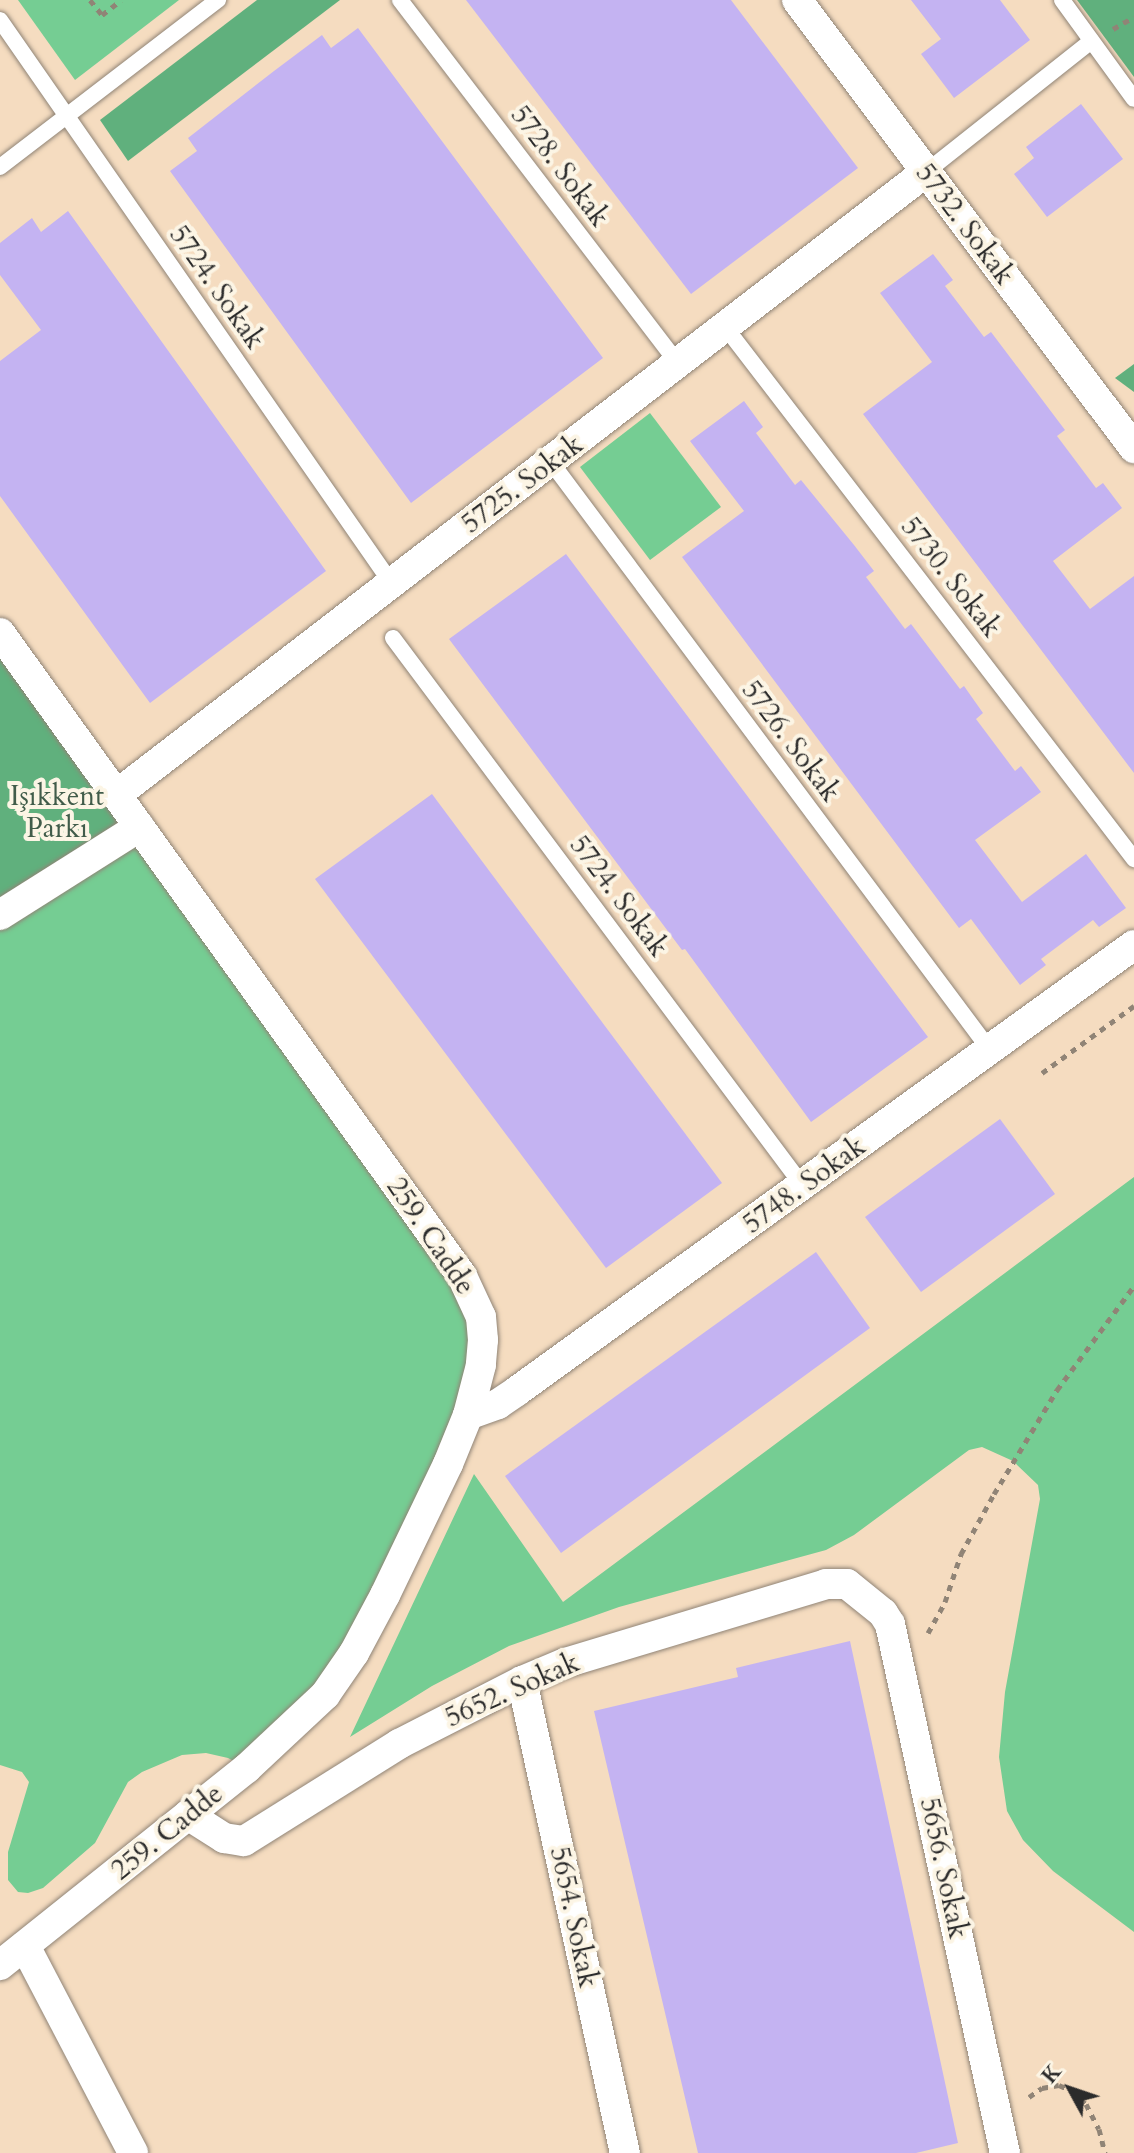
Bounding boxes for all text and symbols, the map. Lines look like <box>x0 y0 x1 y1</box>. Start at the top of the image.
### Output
street label: 5728. Sokak <box>503 99 617 233</box>
street label: 5732. Sokak <box>908 157 1022 291</box>
street label: 5724. Sokak <box>162 219 272 355</box>
street label: 5725. Sokak <box>455 427 589 541</box>
street label: 5730. Sokak <box>894 510 1008 644</box>
street label: 5726. Sokak <box>734 674 848 808</box>
park label: Işıkkent Parkı <box>10 779 104 845</box>
street label: 5724. Sokak <box>562 829 676 963</box>
street label: 5748. Sokak <box>736 1129 872 1241</box>
street label: 259. Cadde <box>380 1171 482 1301</box>
street label: 5652. Sokak <box>440 1646 584 1734</box>
street label: 259. Cadde <box>104 1777 230 1887</box>
street label: 5656. Sokak <box>913 1794 975 1942</box>
street label: 5654. Sokak <box>543 1843 605 1991</box>
north arrow <box>1030 2049 1110 2129</box>
text: K <box>1034 2057 1069 2090</box>

